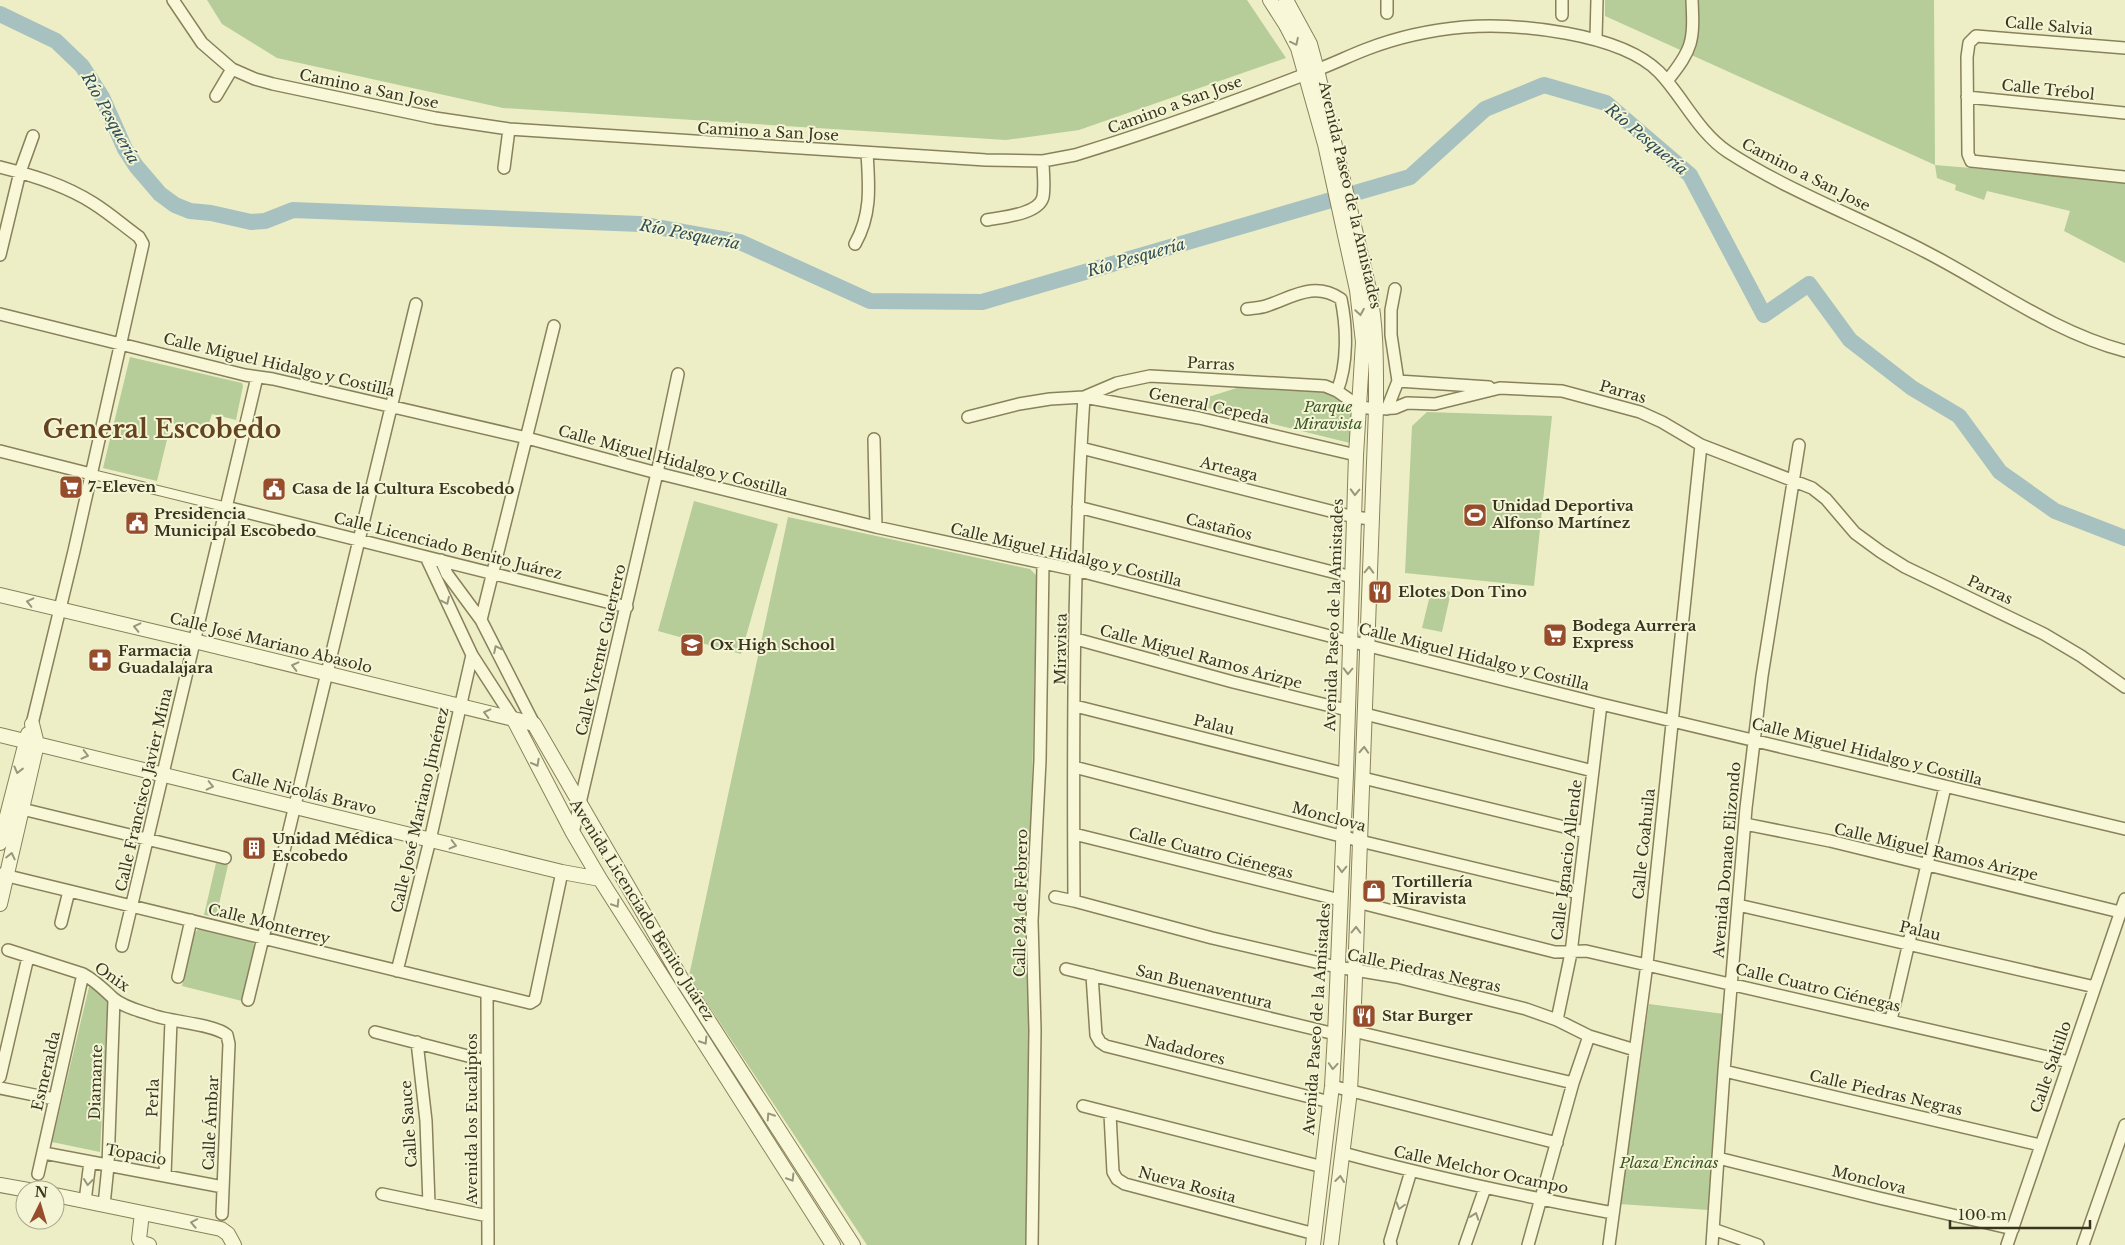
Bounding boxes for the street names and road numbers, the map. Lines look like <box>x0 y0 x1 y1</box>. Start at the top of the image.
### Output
street label: Calle Salvia <box>2004 12 2095 39</box>
street label: Camino a San Jose <box>298 64 440 113</box>
street label: Camino a San Jose <box>1105 71 1245 138</box>
street label: Calle Trébol <box>2001 75 2096 104</box>
street label: Avenida Paseo de la Amistades <box>1315 78 1386 311</box>
street label: Camino a San Jose <box>697 118 839 145</box>
street label: Camino a San Jose <box>1739 134 1874 215</box>
street label: Calle Miguel Hidalgo y Costilla <box>161 329 397 401</box>
street label: Parras <box>1187 353 1236 374</box>
street label: Parras <box>1598 376 1649 407</box>
street label: General Cepeda <box>1147 383 1272 428</box>
street label: Calle Miguel Hidalgo y Costilla <box>556 421 791 501</box>
street label: Arteaga <box>1197 452 1261 485</box>
street label: Avenida Paseo de la Amistades <box>1320 498 1347 733</box>
street label: Calle Licenciado Benito Juárez <box>332 508 564 583</box>
street label: Castaños <box>1184 509 1255 544</box>
street label: Calle Miguel Hidalgo y Costilla <box>948 519 1184 591</box>
street label: Calle Vicente Guerrero <box>571 562 630 738</box>
street label: Parras <box>1965 571 2016 608</box>
street label: Calle José Mariano Abasolo <box>168 608 375 677</box>
street label: Miravista <box>1050 612 1071 685</box>
street label: Calle Miguel Hidalgo y Costilla <box>1357 619 1592 695</box>
street label: Calle Miguel Ramos Arizpe <box>1098 620 1304 693</box>
street label: Calle Francisco Javier Mina <box>111 686 176 894</box>
street label: Calle José Mariano Jiménez <box>387 705 452 915</box>
street label: Palau <box>1192 710 1237 739</box>
street label: Calle Miguel Hidalgo y Costilla <box>1750 714 1985 790</box>
street label: Avenida Donato Elizondo <box>1708 761 1745 960</box>
street label: Calle Nicolás Bravo <box>230 764 379 819</box>
street label: Calle Ignacio Allende <box>1547 778 1586 942</box>
street label: Calle Coahuila <box>1628 787 1659 901</box>
street label: Avenida Licenciado Benito Juárez <box>565 794 719 1024</box>
street label: Monclova <box>1290 798 1369 836</box>
street label: Calle Miguel Ramos Arizpe <box>1832 819 2040 884</box>
street label: Calle Cuatro Ciénegas <box>1127 823 1296 882</box>
street label: Calle 24 de Febrero <box>1010 828 1031 977</box>
street label: Calle Monterrey <box>206 899 333 948</box>
street label: Avenida Paseo de la Amistades <box>1299 902 1334 1137</box>
street label: Palau <box>1898 917 1943 944</box>
street label: Calle Piedras Negras <box>1346 945 1503 996</box>
street label: Onix <box>91 958 134 995</box>
street label: Calle Cuatro Ciénegas <box>1734 959 1903 1016</box>
street label: San Buenaventura <box>1134 960 1275 1013</box>
street label: Calle Saltillo <box>2026 1018 2075 1115</box>
street label: Esmeralda <box>27 1029 64 1113</box>
street label: Nadadores <box>1143 1030 1227 1069</box>
street label: Avenida los Eucaliptos <box>462 1033 481 1206</box>
street label: Diamante <box>85 1044 106 1120</box>
street label: Calle Piedras Negras <box>1808 1066 1965 1119</box>
street label: Calle Ámbar <box>199 1074 223 1171</box>
street label: Perla <box>142 1078 163 1118</box>
street label: Calle Sauce <box>396 1080 421 1168</box>
street label: Topacio <box>104 1140 168 1169</box>
street label: Calle Melchor Ocampo <box>1392 1142 1570 1197</box>
street label: Monclova <box>1830 1161 1909 1198</box>
street label: Nueva Rosita <box>1136 1162 1239 1207</box>

